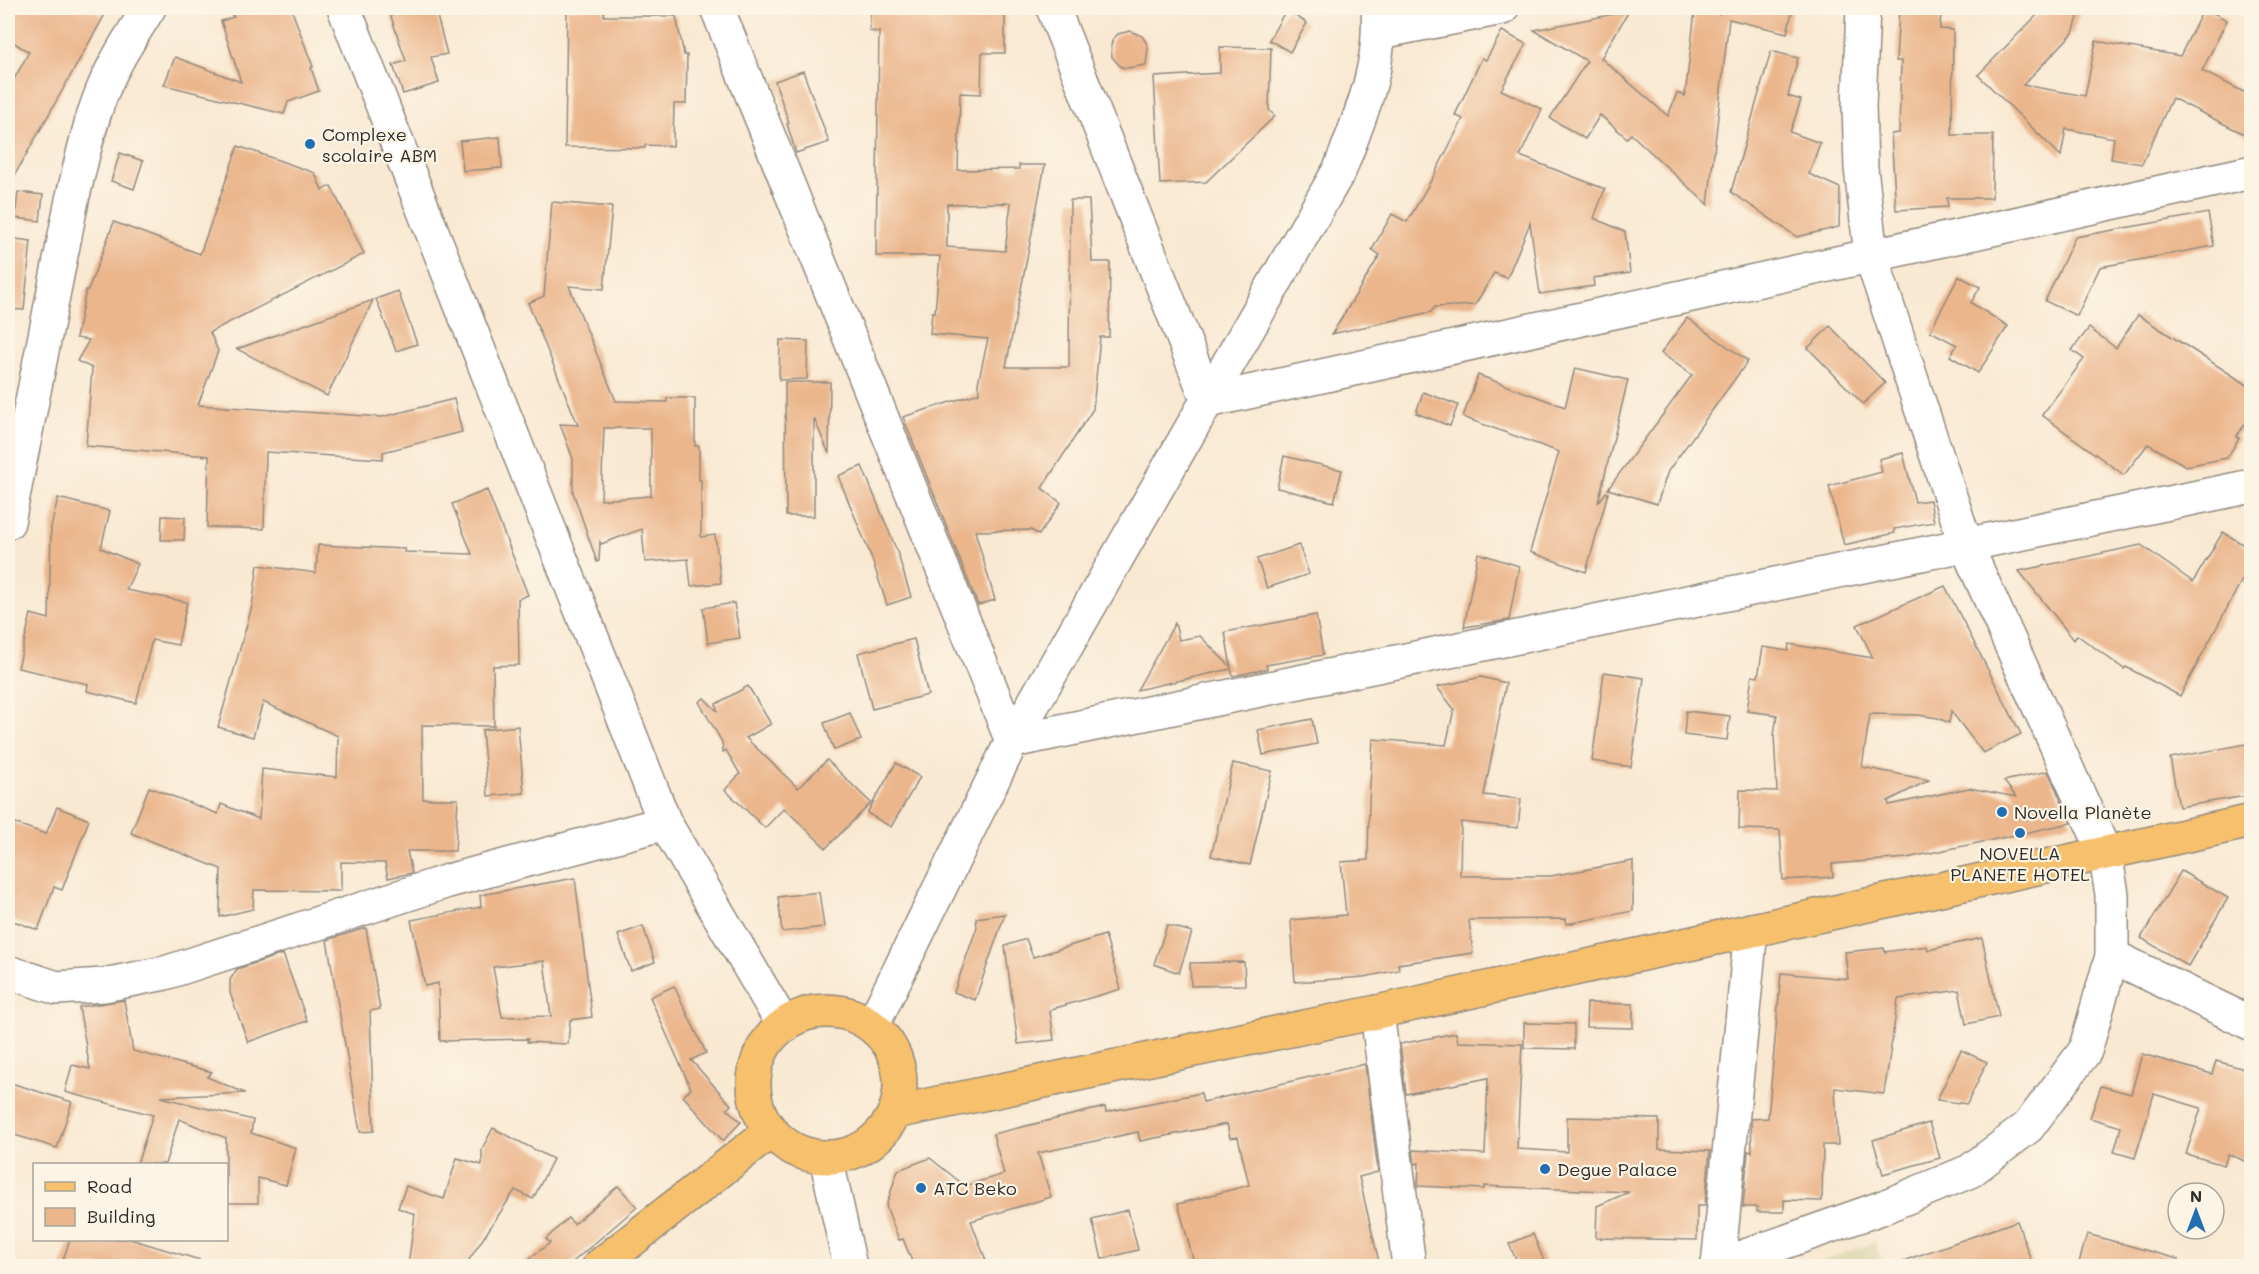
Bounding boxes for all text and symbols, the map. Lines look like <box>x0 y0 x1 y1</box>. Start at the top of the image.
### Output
place label: Complexe scolaire ABM <box>322 122 437 167</box>
marker: Complexe scolaire ABM <box>303 137 317 151</box>
place label: Novella Planète <box>2014 800 2152 824</box>
marker: Novella Planète <box>1995 805 2009 819</box>
marker: NOVELLA PLANETE HOTEL <box>2013 826 2027 840</box>
place label: NOVELLA PLANETE HOTEL <box>1950 841 2090 886</box>
place label: Degue Palace <box>1557 1157 1677 1181</box>
marker: Degue Palace <box>1538 1162 1552 1176</box>
legend <box>33 1163 228 1241</box>
text: Road <box>87 1174 132 1198</box>
place label: ATC Beko <box>933 1176 1017 1200</box>
marker: ATC Beko <box>914 1181 928 1195</box>
north arrow <box>2166 1181 2226 1241</box>
text: N <box>2190 1185 2202 1206</box>
text: Building <box>87 1204 155 1228</box>

